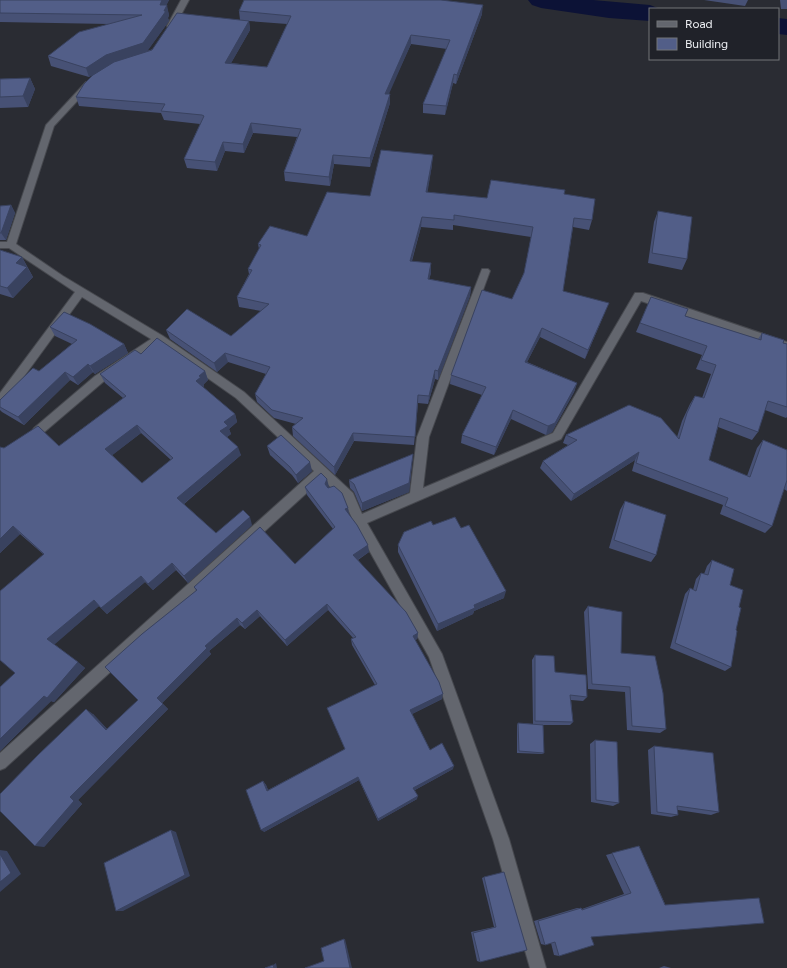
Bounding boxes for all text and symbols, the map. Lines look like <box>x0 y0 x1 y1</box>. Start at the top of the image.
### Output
legend <box>649 8 779 60</box>
text: Road <box>685 17 713 31</box>
text: Building <box>685 37 728 51</box>

